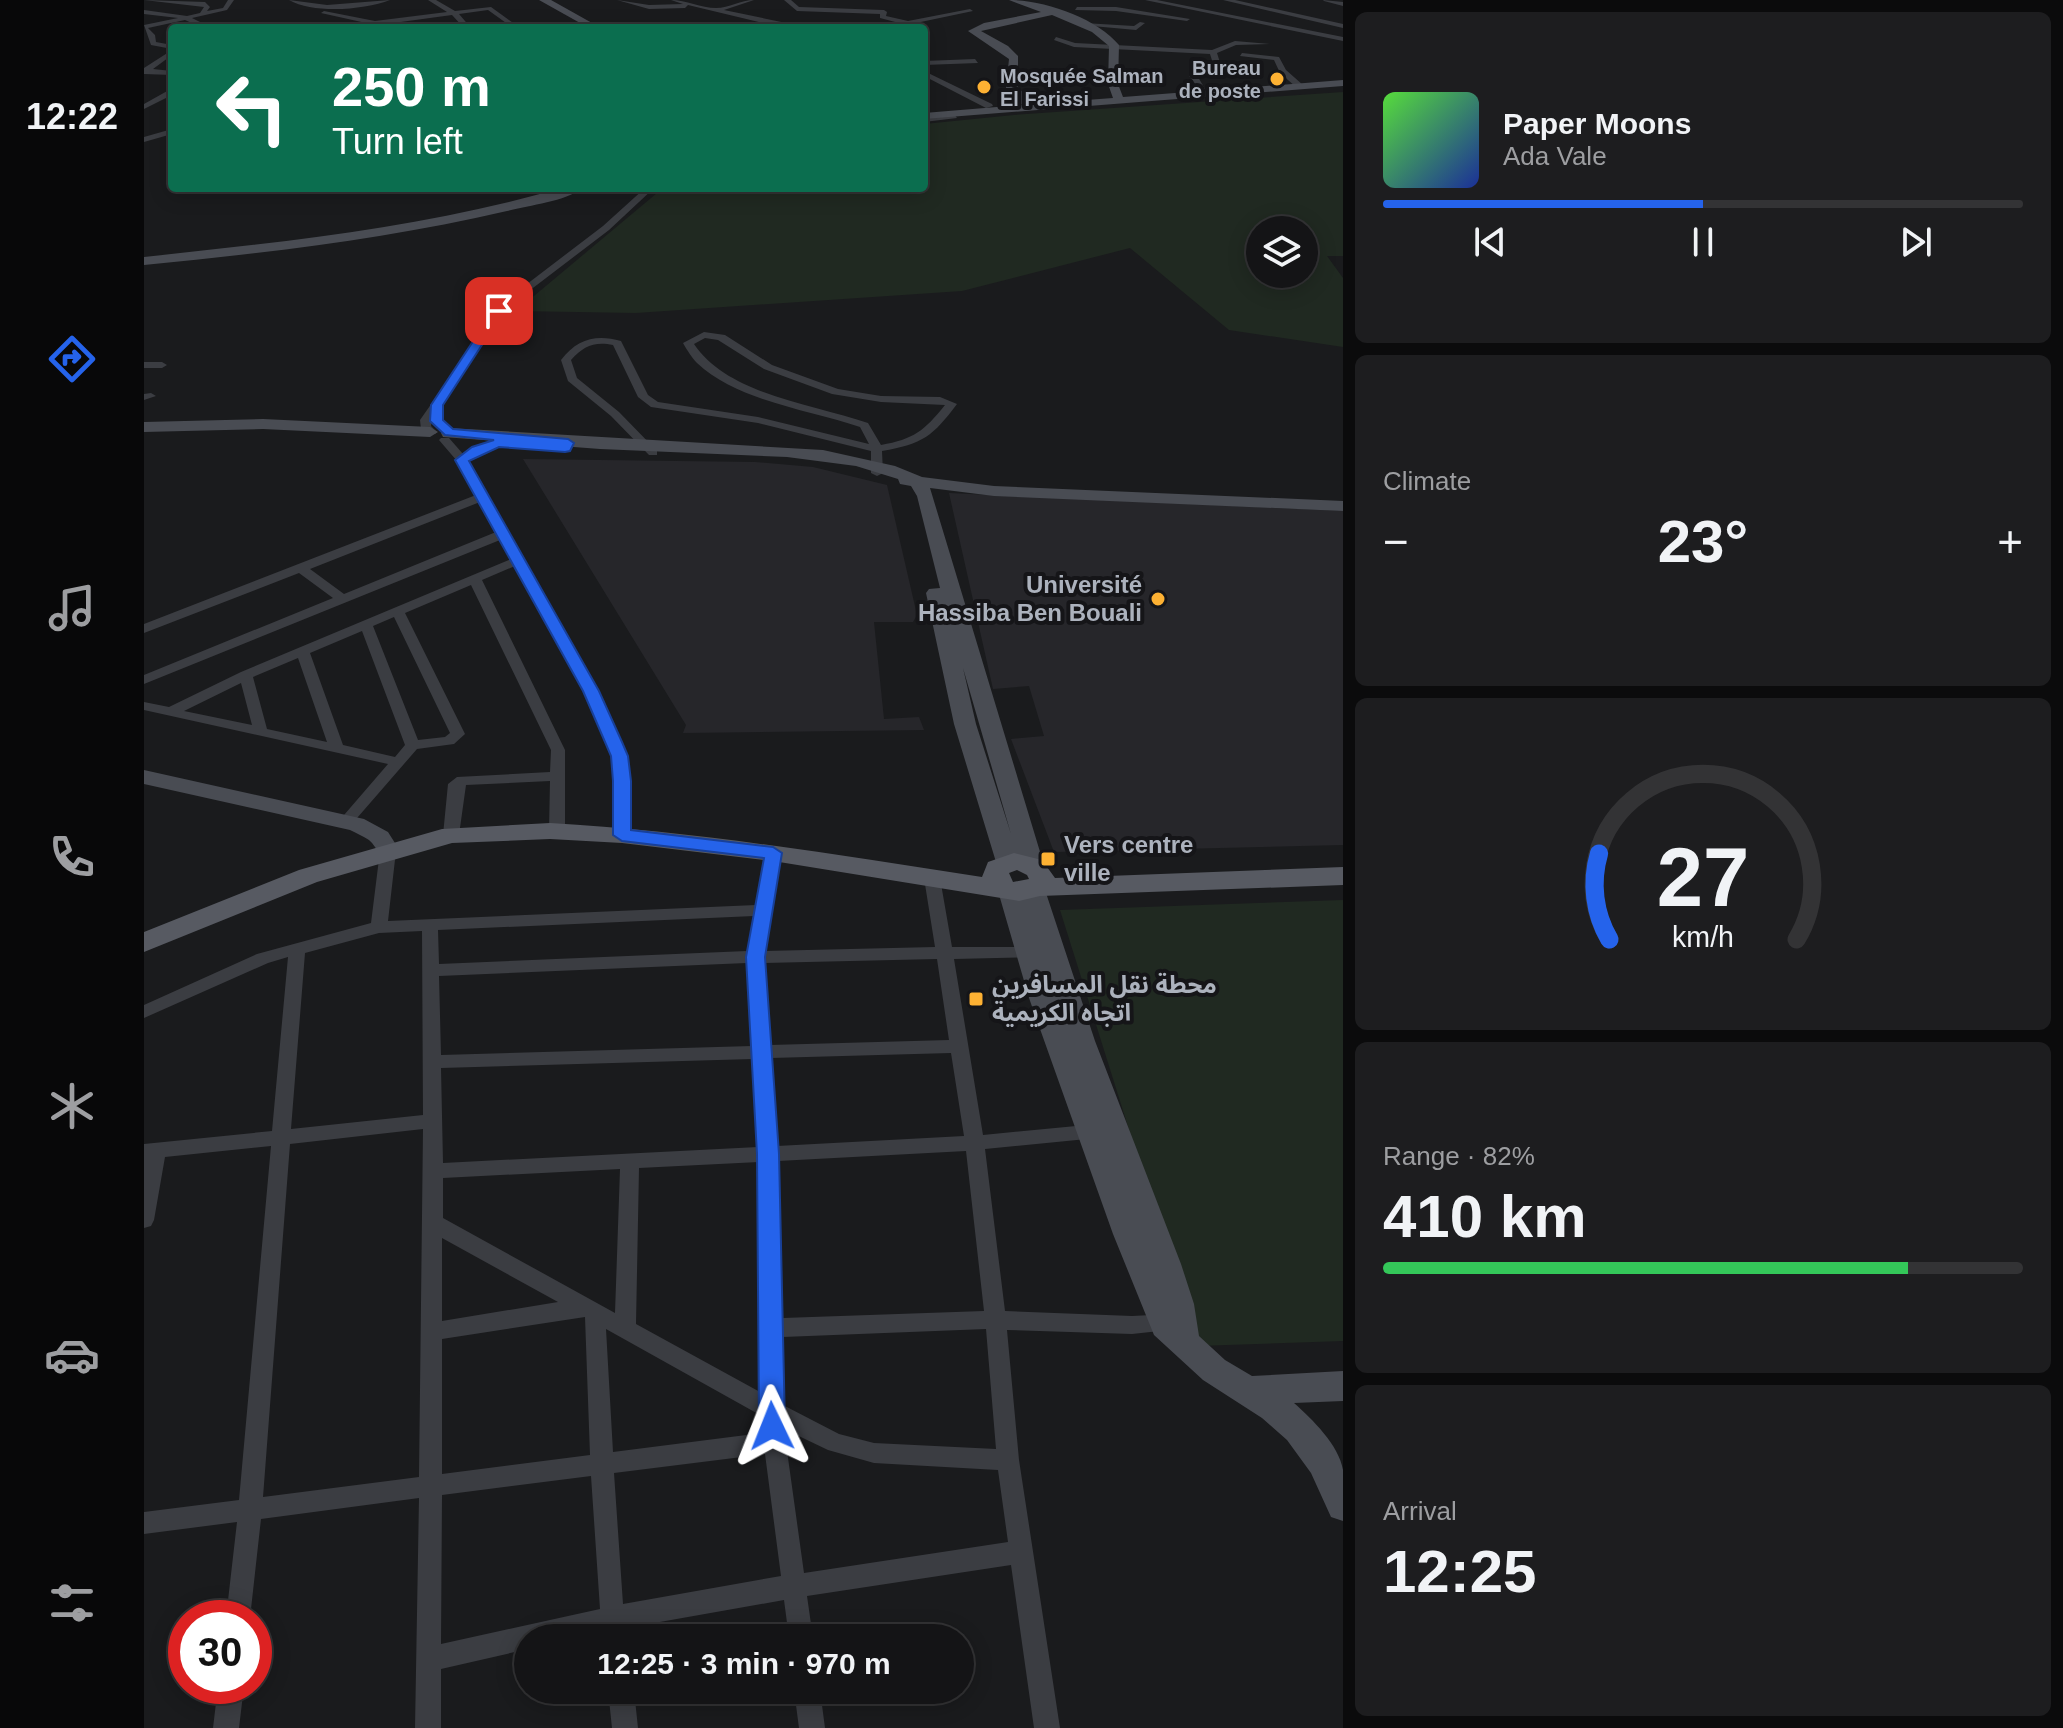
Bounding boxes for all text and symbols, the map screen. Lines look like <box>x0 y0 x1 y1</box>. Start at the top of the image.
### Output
text: 250 m <box>332 55 491 118</box>
icon: left <box>200 56 304 160</box>
place label: Bureau de poste <box>1179 57 1261 102</box>
place label: Mosquée Salman El Farissi <box>1000 65 1163 110</box>
marker: Bureau de poste <box>1268 70 1286 88</box>
marker: Mosquée Salman El Farissi <box>975 78 993 96</box>
text: 12:22 <box>26 96 118 137</box>
text: Paper Moons <box>1503 107 1691 140</box>
text: Turn left <box>332 121 463 162</box>
text: Ada Vale <box>1503 141 1607 171</box>
map controls <box>1246 216 1318 288</box>
button: layers <box>1246 216 1318 288</box>
icon: previous <box>1468 220 1512 264</box>
icon: pause <box>1681 220 1725 264</box>
icon: next <box>1894 220 1938 264</box>
pin <box>465 277 533 345</box>
icon: arrive <box>477 289 521 333</box>
icon: directions <box>44 331 100 387</box>
text: Climate <box>1383 466 1471 496</box>
text: 23° <box>1658 508 1748 575</box>
text: − <box>1383 517 1409 566</box>
text: + <box>1997 517 2023 566</box>
place label: Université Hassiba Ben Bouali <box>918 571 1142 626</box>
icon: music <box>44 580 100 636</box>
marker: Université Hassiba Ben Bouali <box>1149 590 1167 608</box>
icon: phone <box>44 829 100 885</box>
place label: Vers centre ville <box>1064 831 1193 886</box>
text: 27 <box>1657 831 1749 924</box>
marker: Vers centre ville <box>1039 850 1057 868</box>
text: km/h <box>1672 921 1734 953</box>
place label: محطة نقل المسافرين اتجاه الكريمية <box>992 971 1217 1027</box>
marker: محطة نقل المسافرين اتجاه الكريمية <box>967 990 985 1008</box>
icon: climate <box>44 1078 100 1134</box>
text: Range · 82% <box>1383 1141 1535 1171</box>
text: 410 km <box>1383 1183 1587 1250</box>
icon: car <box>44 1327 100 1383</box>
position arrow <box>730 1384 814 1468</box>
text: Arrival <box>1383 1496 1457 1526</box>
text: 12:25 <box>1383 1538 1536 1605</box>
icon: filters <box>44 1575 100 1631</box>
speed limit sign: 30 <box>168 1600 272 1704</box>
text: 12:25 · 3 min · 970 m <box>597 1647 891 1680</box>

